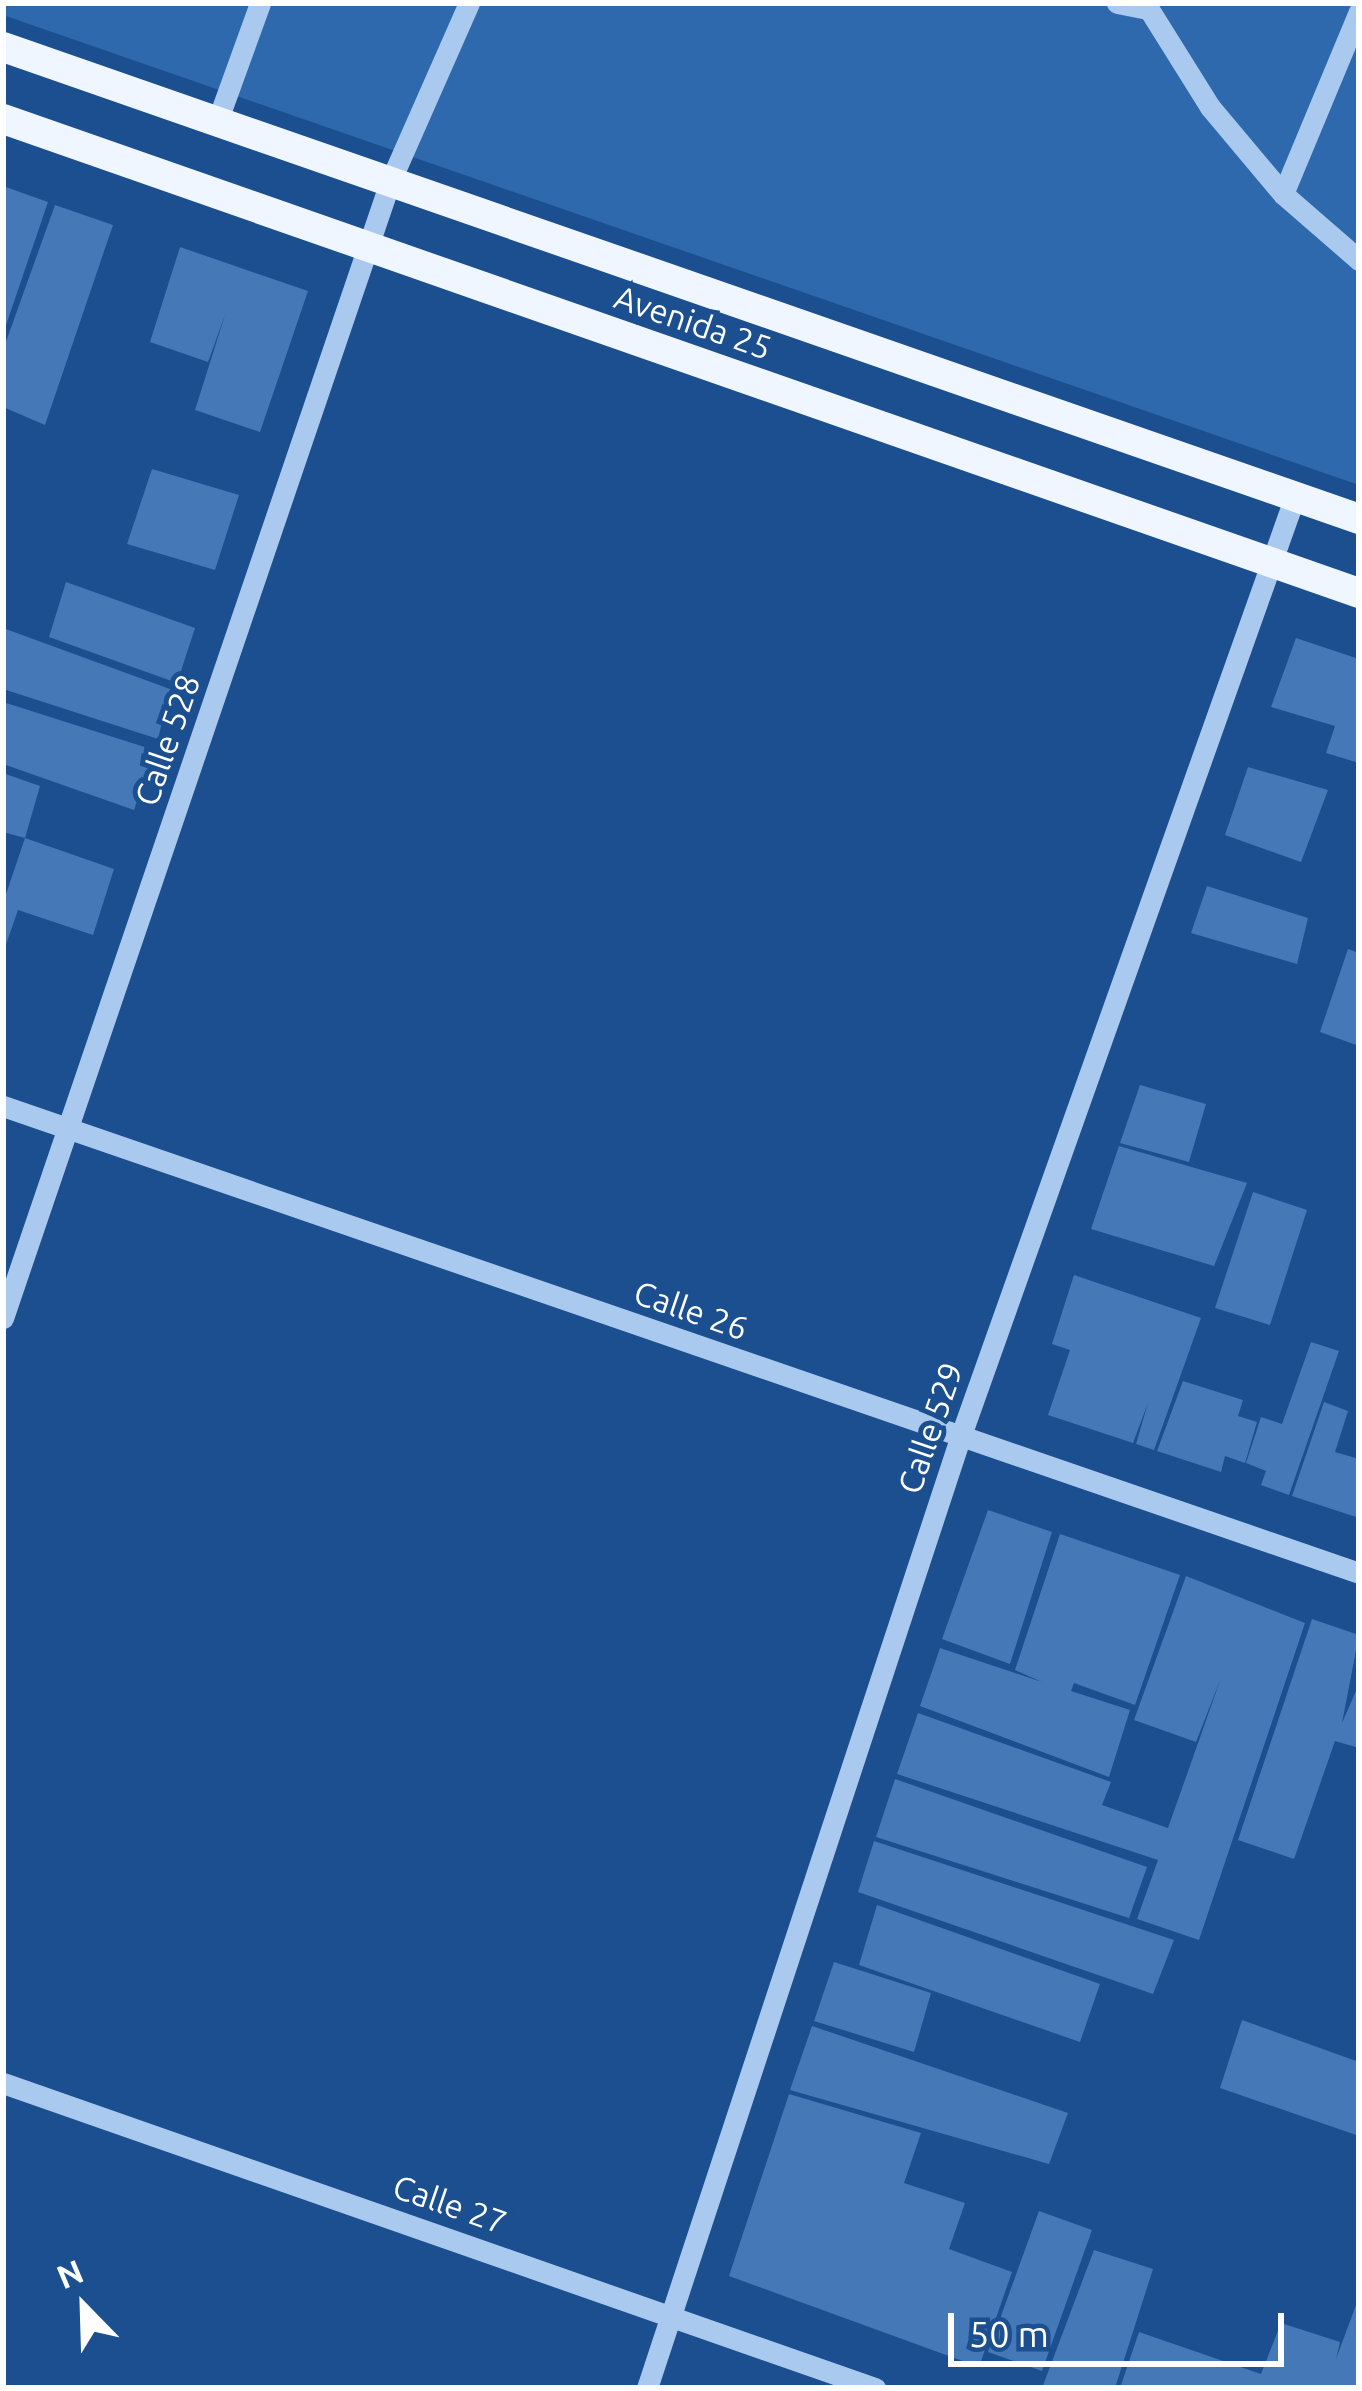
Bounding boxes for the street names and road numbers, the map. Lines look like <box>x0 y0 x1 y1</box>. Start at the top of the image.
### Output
street label: Avenida 25 <box>609 277 777 367</box>
street label: Calle 528 <box>126 669 208 811</box>
street label: Calle 26 <box>629 1272 753 1348</box>
street label: Calle 529 <box>889 1357 971 1499</box>
street label: Calle 27 <box>388 2166 512 2242</box>

